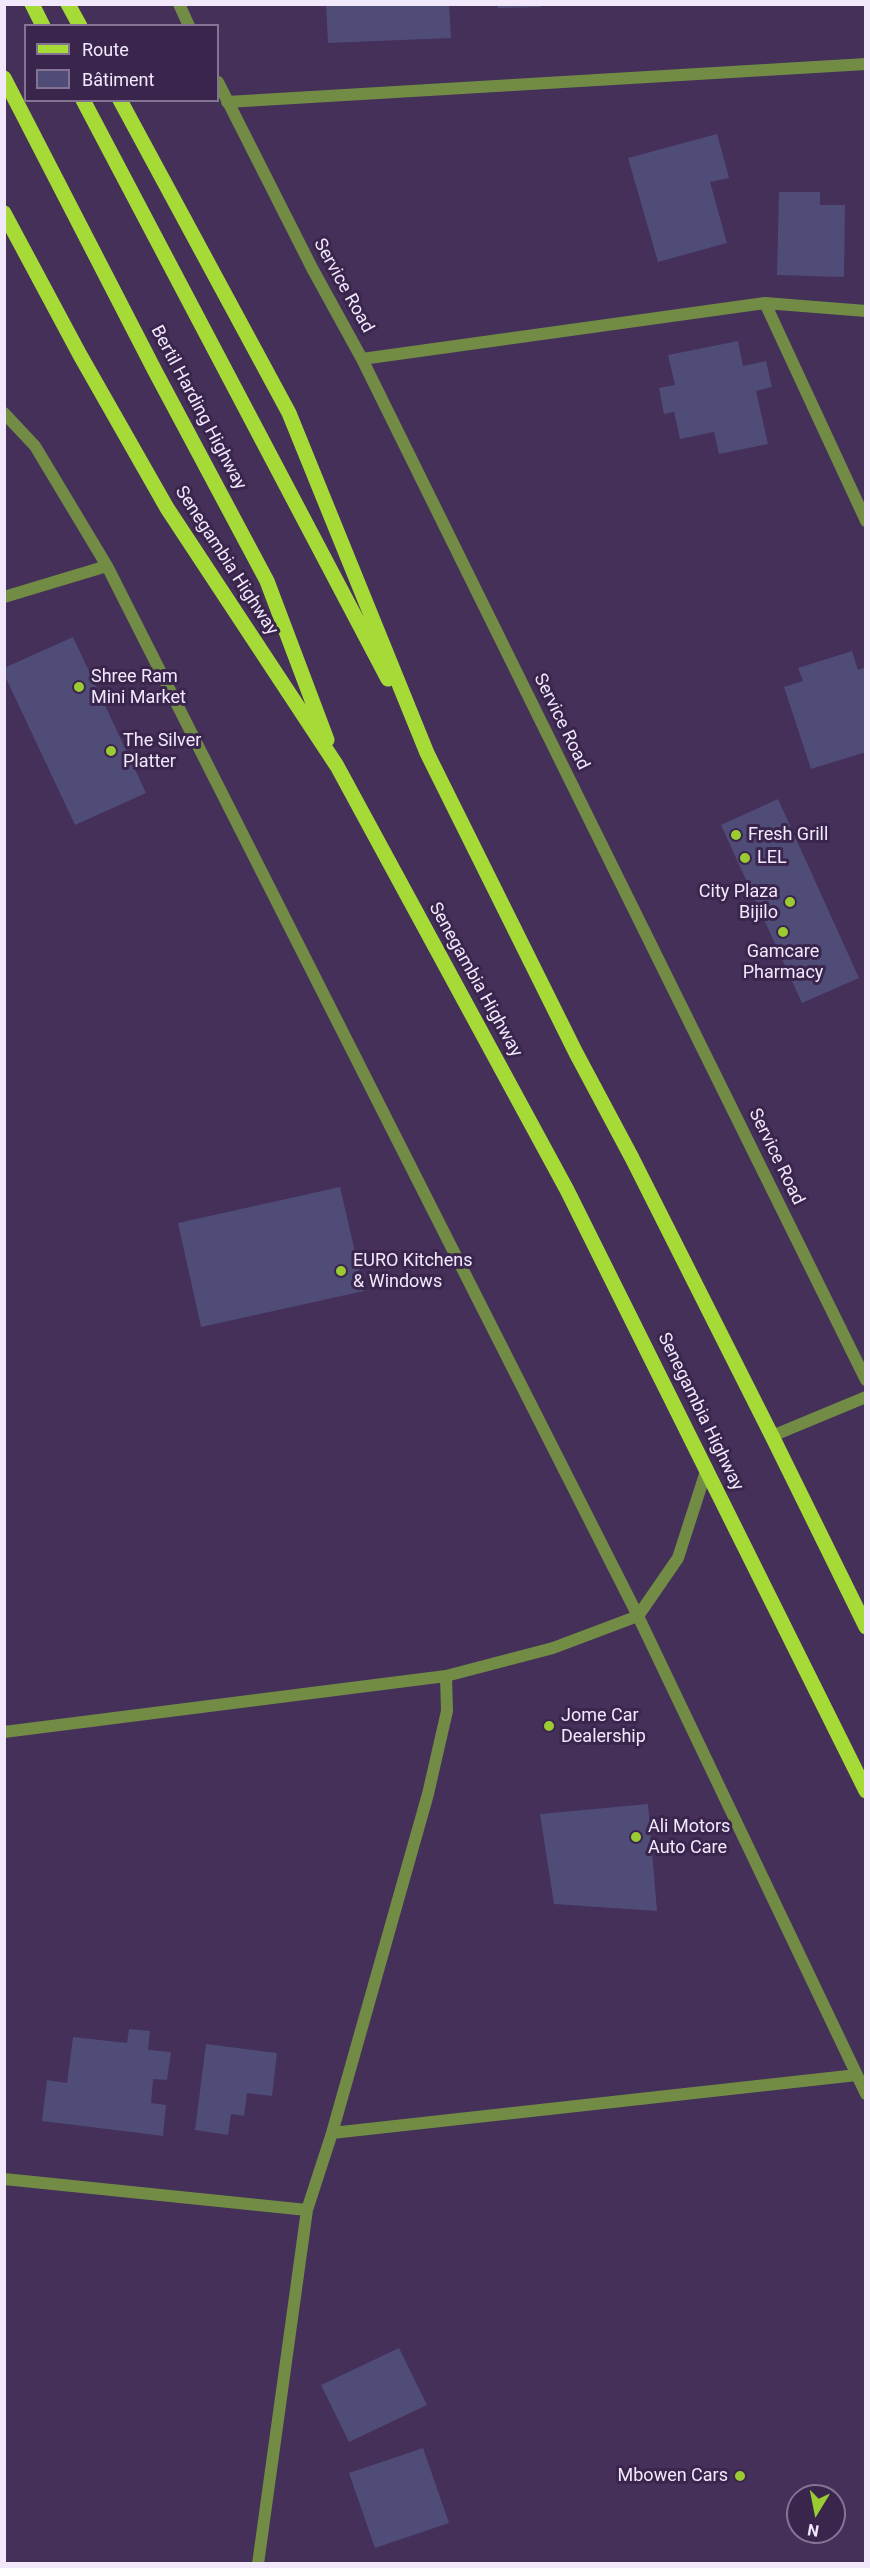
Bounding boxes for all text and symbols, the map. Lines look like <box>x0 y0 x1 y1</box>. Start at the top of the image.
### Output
legend <box>24 24 219 102</box>
text: Route <box>82 39 129 60</box>
text: Bâtiment <box>82 69 154 90</box>
street label: Service Road <box>308 235 378 337</box>
street label: Bertil Harding Highway <box>146 322 250 494</box>
street label: Senegambia Highway <box>170 483 282 639</box>
place label: Shree Ram Mini Market <box>91 666 186 708</box>
street label: Service Road <box>528 670 594 774</box>
marker: Shree Ram Mini Market <box>72 680 86 694</box>
place label: The Silver Platter <box>123 730 201 772</box>
marker: The Silver Platter <box>104 744 118 758</box>
place label: Fresh Grill <box>748 824 828 846</box>
marker: Fresh Grill <box>729 828 743 842</box>
place label: LEL <box>757 847 787 869</box>
marker: LEL <box>738 851 752 865</box>
place label: City Plaza Bijilo <box>699 881 778 924</box>
marker: City Plaza Bijilo <box>783 895 797 909</box>
street label: Senegambia Highway <box>424 899 526 1061</box>
marker: Gamcare Pharmacy <box>776 925 790 939</box>
place label: Gamcare Pharmacy <box>743 941 823 984</box>
street label: Service Road <box>743 1105 809 1209</box>
place label: EURO Kitchens & Windows <box>353 1250 473 1292</box>
marker: EURO Kitchens & Windows <box>334 1264 348 1278</box>
street label: Senegambia Highway <box>652 1329 748 1495</box>
place label: Jome Car Dealership <box>561 1705 646 1748</box>
marker: Jome Car Dealership <box>542 1719 556 1733</box>
place label: Ali Motors Auto Care <box>648 1816 730 1858</box>
marker: Ali Motors Auto Care <box>629 1830 643 1844</box>
place label: Mbowen Cars <box>618 2465 728 2487</box>
marker: Mbowen Cars <box>733 2469 747 2483</box>
north arrow <box>786 2484 846 2544</box>
text: N <box>806 2520 820 2541</box>

